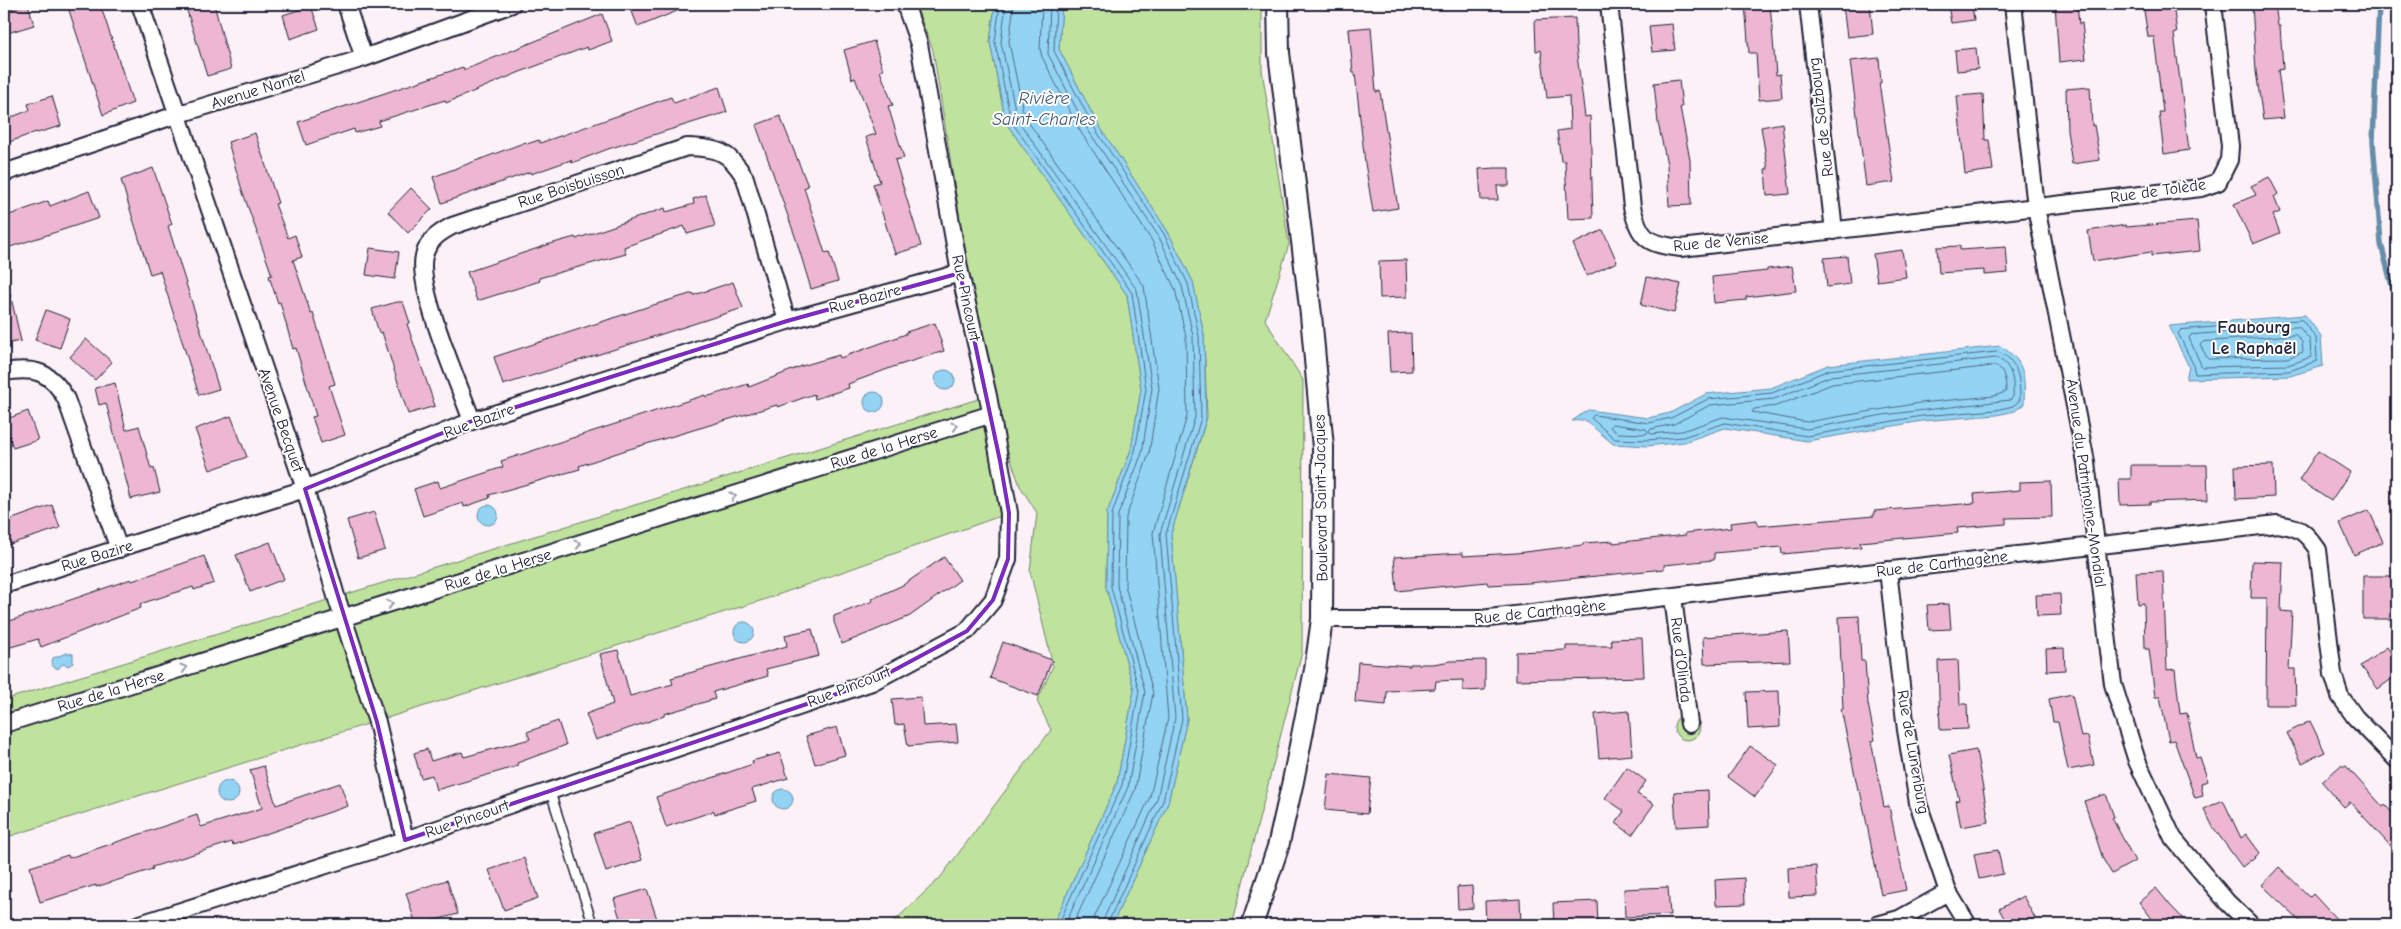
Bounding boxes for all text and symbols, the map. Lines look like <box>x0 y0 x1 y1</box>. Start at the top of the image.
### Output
street label: Rue de Salzbourg <box>1805 56 1837 178</box>
street label: Avenue Nantel <box>209 67 307 113</box>
water label: Rivière Saint-Charles <box>992 88 1096 130</box>
street label: Rue Boisbuisson <box>516 160 626 212</box>
street label: Rue de Tolède <box>2109 175 2207 207</box>
street label: Rue de Venise <box>1673 229 1769 255</box>
street label: Rue Pincourt <box>948 253 984 343</box>
street label: Rue Bazire <box>827 281 903 317</box>
district label: Faubourg Le Raphaël <box>2211 317 2297 359</box>
street label: Avenue Becquet <box>255 366 307 475</box>
street label: Avenue du Patrimoine-Mondial <box>2062 378 2110 588</box>
street label: Rue Bazire <box>441 400 517 442</box>
street label: Boulevard Saint-Jacques <box>1311 414 1331 582</box>
one-way arrow <box>950 422 959 432</box>
street label: Rue de la Herse <box>828 423 940 473</box>
one-way arrow <box>729 491 737 501</box>
street label: Rue Bazire <box>59 537 135 575</box>
one-way arrow <box>574 540 582 550</box>
street label: Rue de la Herse <box>442 545 554 595</box>
street label: Rue de Carthagène <box>1875 547 2009 581</box>
street label: Rue de Carthagène <box>1473 596 1607 628</box>
one-way arrow <box>385 599 393 609</box>
street label: Rue d'Olinda <box>1667 616 1695 704</box>
street label: Rue Pincourt <box>805 663 894 711</box>
one-way arrow <box>179 664 188 674</box>
street label: Rue de la Herse <box>55 666 167 716</box>
street label: Rue de Lunenburg <box>1893 689 1933 815</box>
street label: Rue Pincourt <box>423 796 512 842</box>

